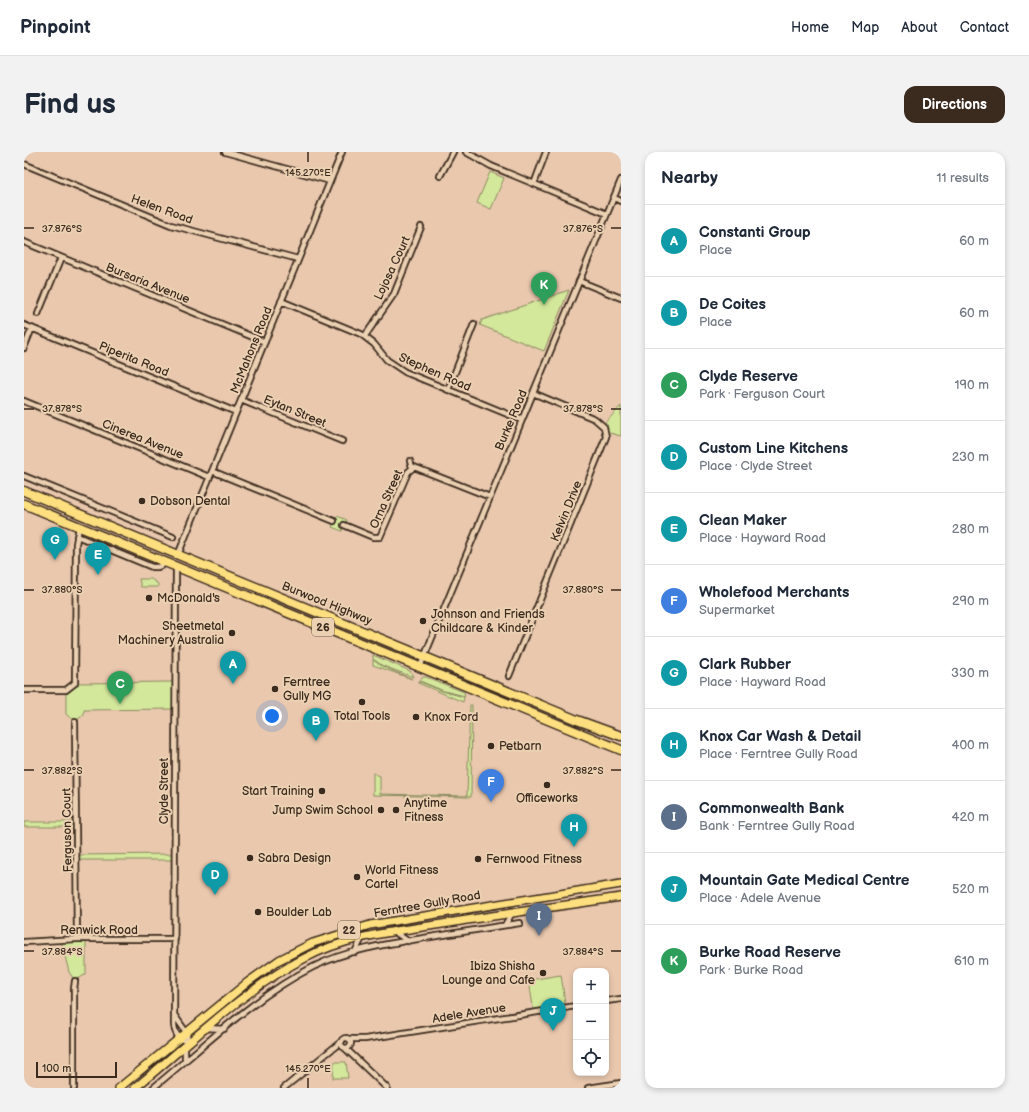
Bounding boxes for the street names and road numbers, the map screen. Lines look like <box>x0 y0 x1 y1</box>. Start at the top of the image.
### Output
street label: Helen Road <box>129 191 195 228</box>
street label: Lojosa Court <box>371 234 414 303</box>
street label: Bursaria Avenue <box>104 260 192 307</box>
street label: McMahons Road <box>227 304 276 396</box>
street label: Piperita Road <box>97 339 171 380</box>
street label: Stephen Road <box>396 350 473 395</box>
street label: Burke Road <box>492 388 531 453</box>
street label: Eytan Street <box>261 392 329 431</box>
street label: Cinerea Avenue <box>100 416 186 463</box>
street label: Orna Street <box>367 467 406 531</box>
street label: Kelvin Drive <box>547 479 585 544</box>
street label: Burwood Highway <box>279 578 375 629</box>
road number: 26 <box>312 618 334 636</box>
street label: Clyde Street <box>157 758 172 824</box>
street label: Ferguson Court <box>59 787 76 872</box>
street label: Ferntree Gully Road <box>373 888 482 921</box>
road number: 22 <box>338 921 360 939</box>
street label: Renwick Road <box>60 923 138 938</box>
street label: Adele Avenue <box>431 1000 507 1027</box>

